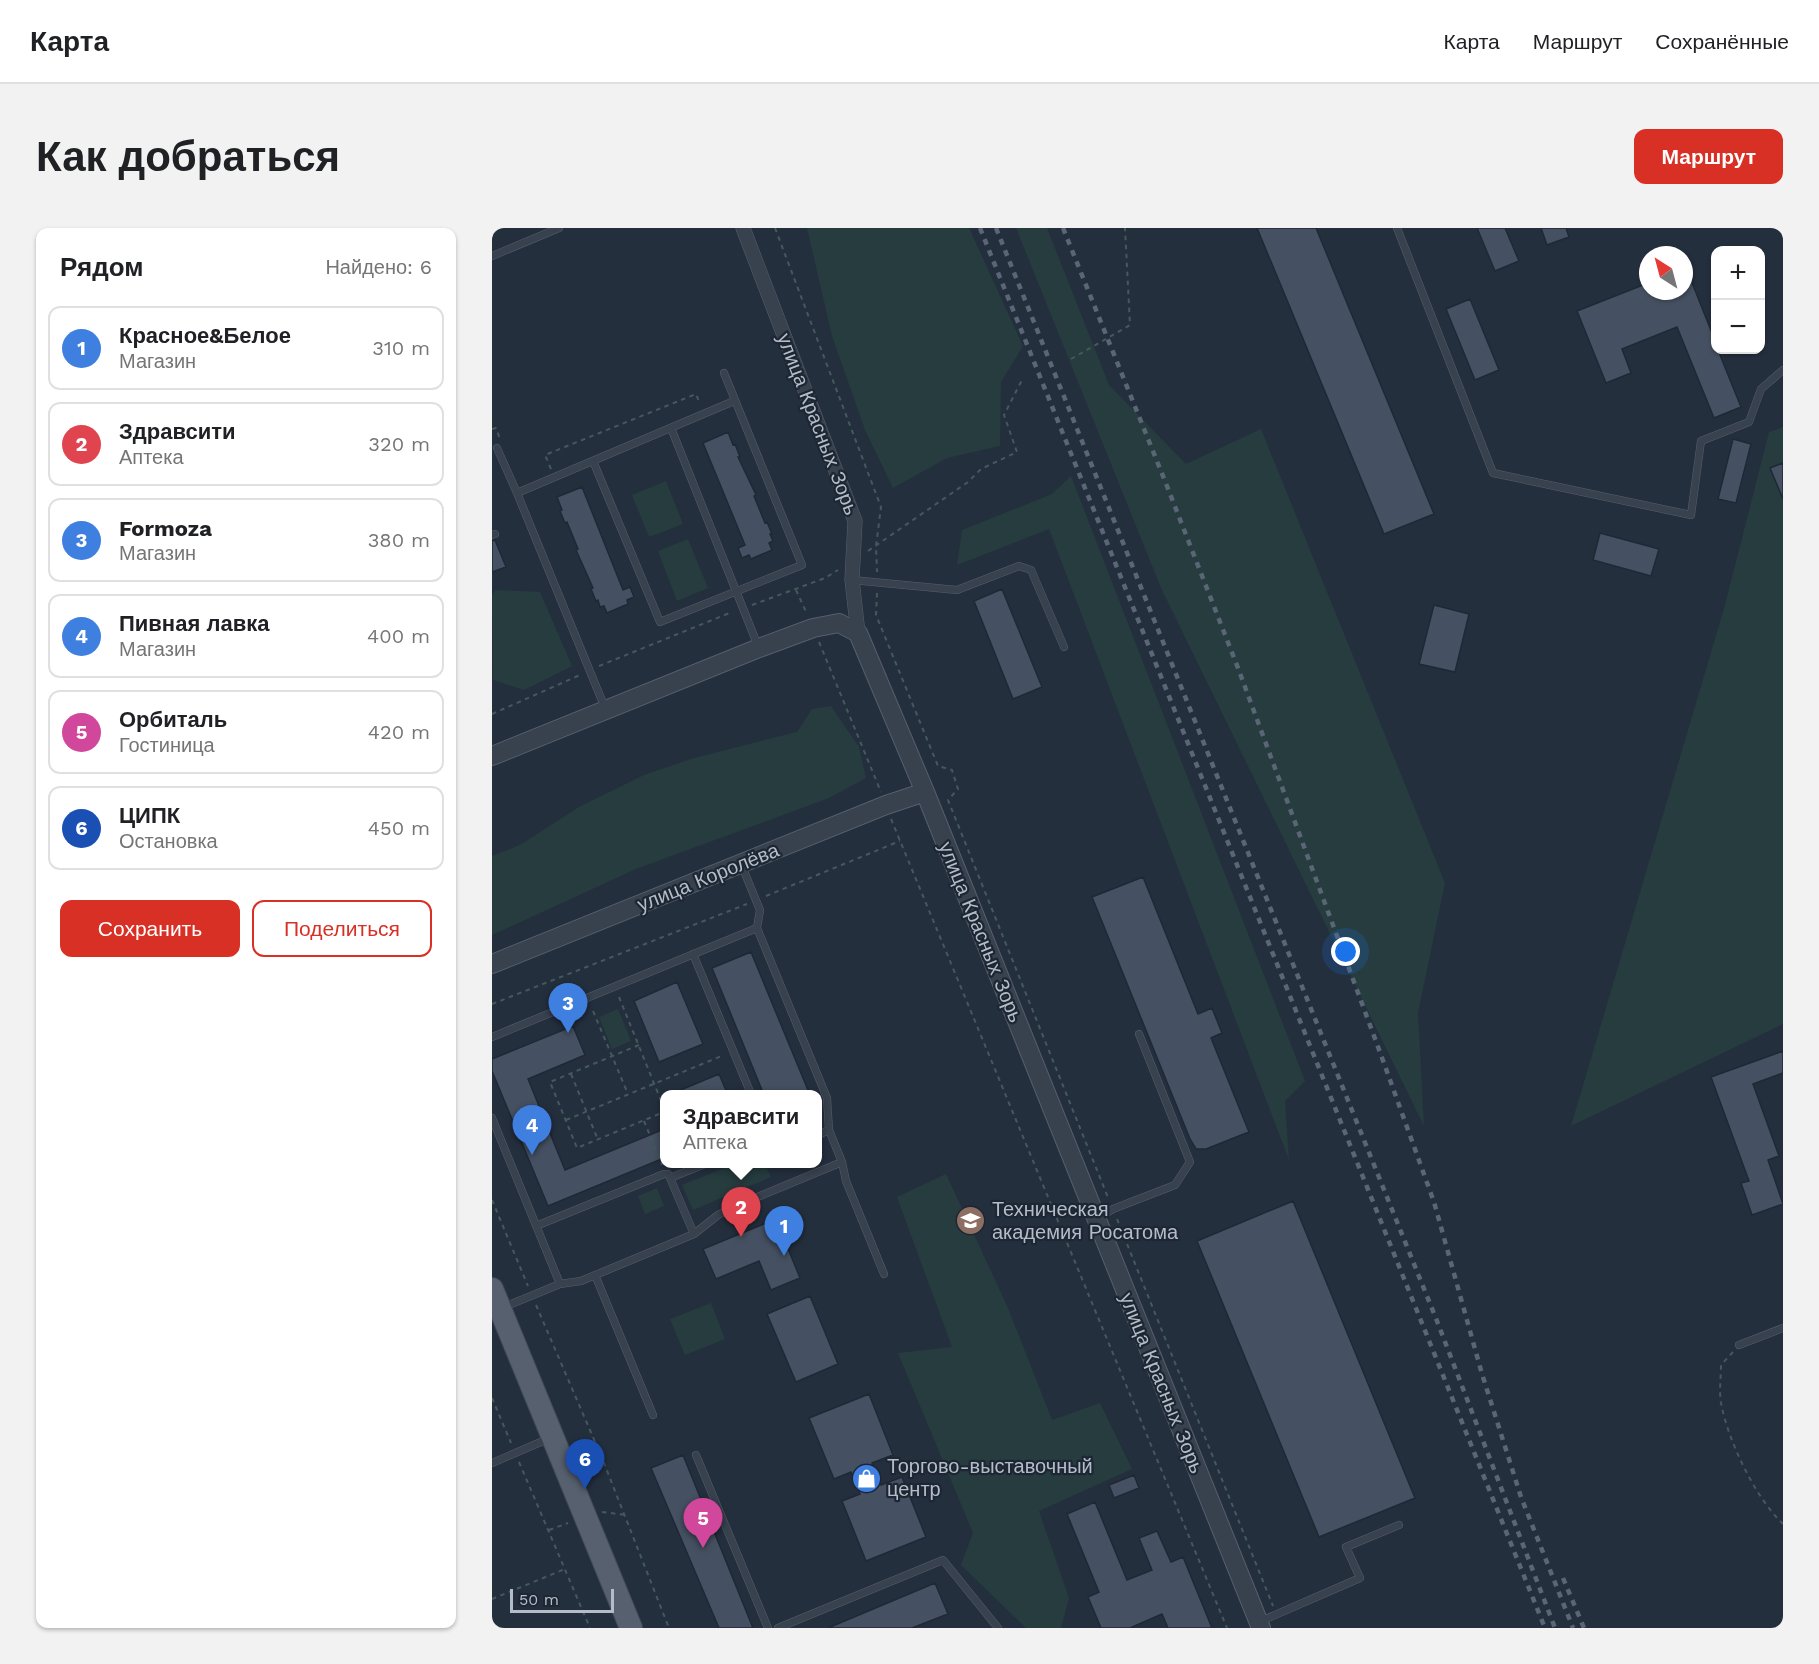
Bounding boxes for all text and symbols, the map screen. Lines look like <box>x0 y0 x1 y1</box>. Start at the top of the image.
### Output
text: Карта <box>30 25 109 58</box>
text: Карта <box>1444 29 1500 54</box>
text: Маршрут <box>1533 29 1622 54</box>
text: Сохранённые <box>1655 29 1789 54</box>
button: Маршрут <box>1634 129 1783 184</box>
text: Как добраться <box>36 132 340 181</box>
north arrow <box>1639 246 1693 300</box>
map controls <box>1711 246 1765 354</box>
button: + <box>1711 246 1765 300</box>
text: Рядом <box>60 252 143 282</box>
text: Найдено: 6 <box>325 255 432 279</box>
button: − <box>1711 300 1765 354</box>
text: Красное&Белое <box>119 323 291 348</box>
street label: улица Красных Зорь <box>772 330 864 518</box>
text: 1 <box>77 336 86 360</box>
text: 310 m <box>372 336 430 360</box>
text: Магазин <box>119 349 196 373</box>
text: Здравсити <box>119 419 235 444</box>
text: 2 <box>76 432 87 456</box>
text: 320 m <box>368 432 430 456</box>
text: Аптека <box>119 445 184 469</box>
text: Formoza <box>119 516 212 541</box>
text: 3 <box>76 528 87 552</box>
text: 380 m <box>368 528 430 552</box>
text: Магазин <box>119 541 196 565</box>
text: Пивная лавка <box>119 611 270 636</box>
text: 4 <box>75 624 88 648</box>
text: 400 m <box>367 624 430 648</box>
text: Магазин <box>119 637 196 661</box>
text: Орбиталь <box>119 707 227 732</box>
text: 5 <box>76 720 87 744</box>
text: 420 m <box>368 720 430 744</box>
text: Гостиница <box>119 733 215 757</box>
text: ЦИПК <box>119 803 180 828</box>
text: 6 <box>75 816 88 840</box>
text: 450 m <box>368 816 430 840</box>
text: Остановка <box>119 829 218 853</box>
street label: улица Королёва <box>634 837 783 916</box>
street label: улица Красных Зорь <box>934 838 1028 1026</box>
button: Сохранить <box>60 900 240 957</box>
button: Поделиться <box>252 900 432 957</box>
your location <box>1331 937 1360 966</box>
pin: 3 <box>548 984 588 1033</box>
popup <box>660 1090 822 1168</box>
text: Здравсити <box>683 1104 799 1129</box>
pin: 4 <box>512 1106 552 1155</box>
text: Аптека <box>683 1130 747 1154</box>
pin: 2 <box>722 1188 760 1237</box>
place label: Техническая академия Росатома <box>992 1197 1179 1244</box>
school or university icon: Техническая академия Росатома <box>955 1204 987 1236</box>
pin: 1 <box>764 1206 804 1256</box>
street label: улица Красных Зорь <box>1115 1289 1209 1477</box>
pin: 6 <box>566 1440 604 1489</box>
place label: Торгово-выставочный центр <box>887 1454 1093 1501</box>
shop icon: Торгово-выставочный центр <box>850 1462 882 1494</box>
pin: 5 <box>684 1498 722 1548</box>
scale bar <box>510 1586 614 1614</box>
text: 50 m <box>519 1590 559 1609</box>

